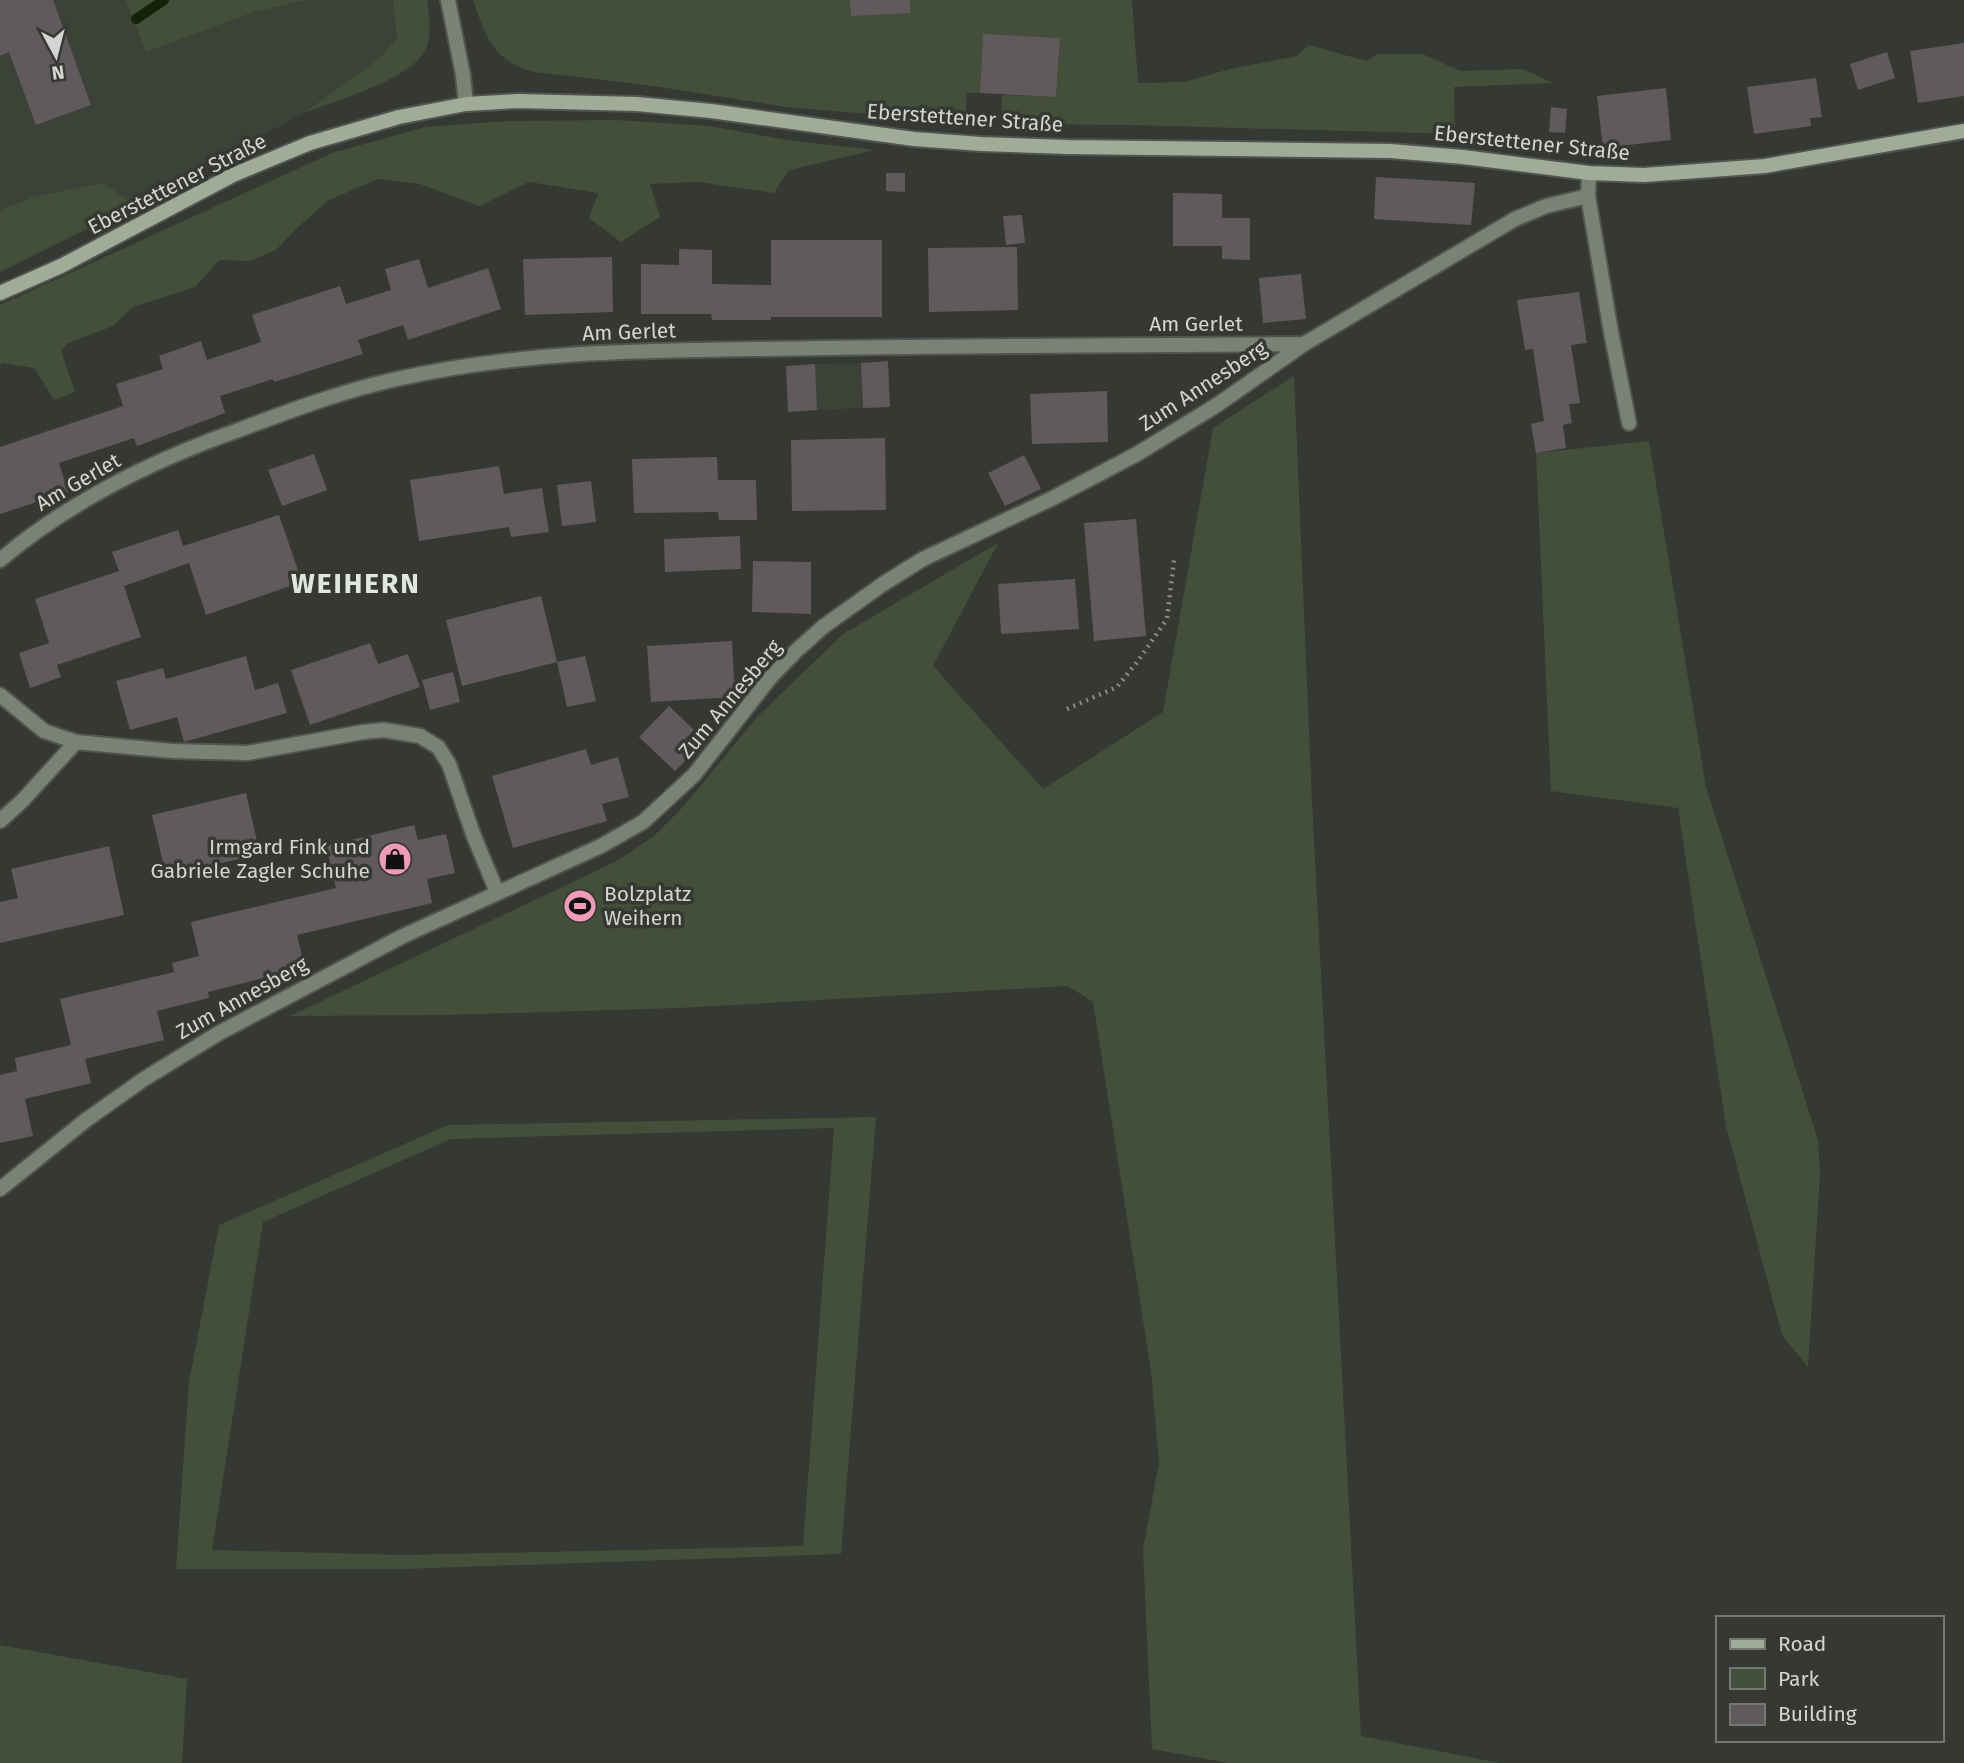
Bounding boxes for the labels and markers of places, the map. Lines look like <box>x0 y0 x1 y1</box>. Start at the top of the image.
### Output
place label: Irmgard Fink und Gabriele Zagler Schuhe <box>151 834 370 884</box>
shop icon: Irmgard Fink und Gabriele Zagler Schuhe <box>376 840 414 878</box>
place label: Bolzplatz Weihern <box>604 881 691 931</box>
sports icon: Bolzplatz Weihern <box>561 887 599 925</box>

